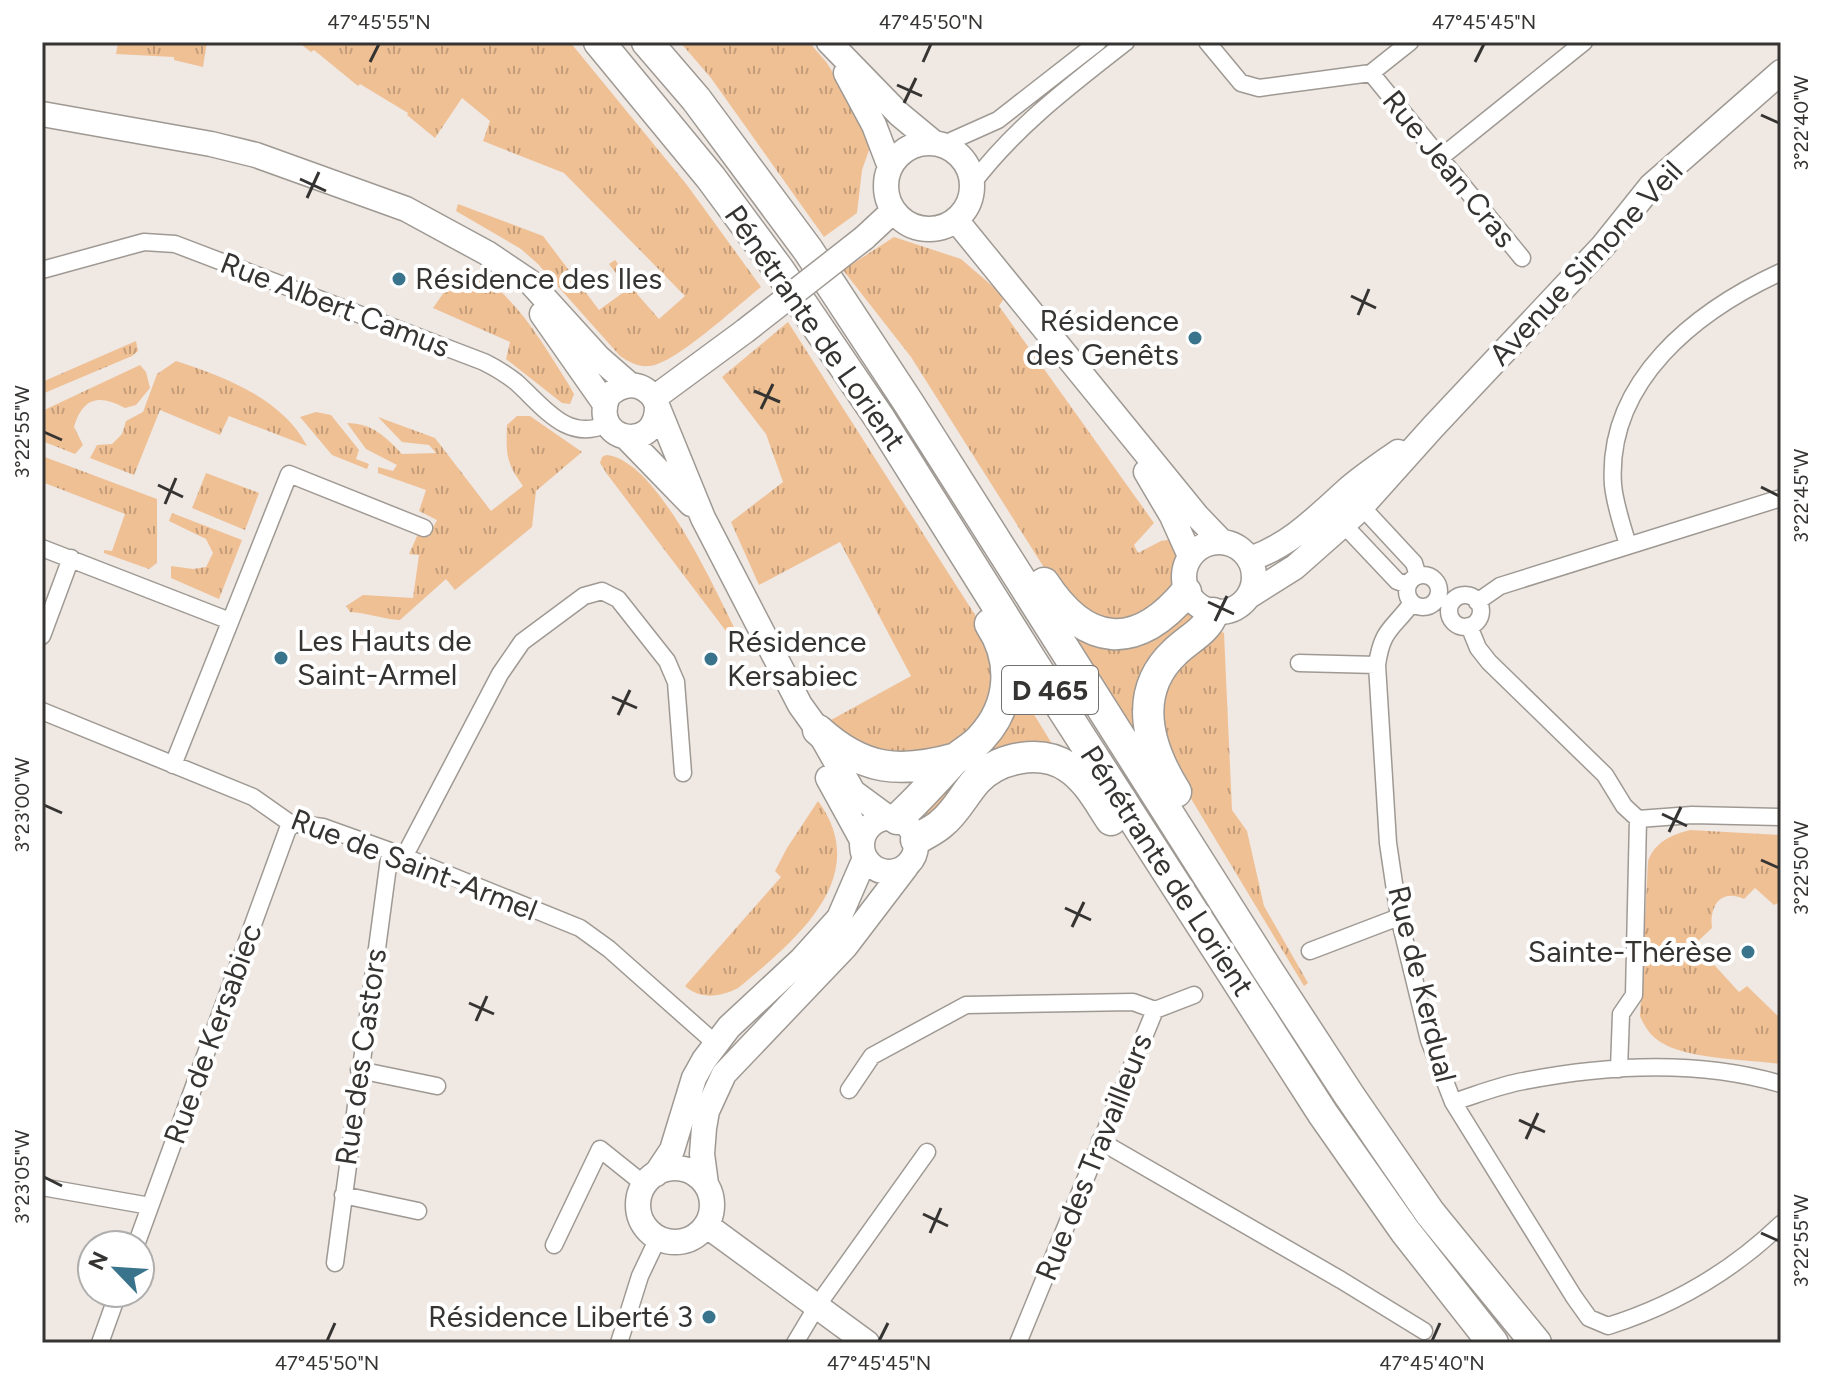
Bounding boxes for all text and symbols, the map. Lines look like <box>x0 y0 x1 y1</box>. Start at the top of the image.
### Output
text: 47°45'55"N <box>327 10 431 34</box>
text: 47°45'50"N <box>879 10 983 34</box>
text: 47°45'45"N <box>1432 10 1536 34</box>
text: 3°22'40"W <box>1789 75 1813 171</box>
street label: Rue Jean Cras <box>1375 83 1524 255</box>
street label: Avenue Simone Veil <box>1481 152 1690 373</box>
street label: Pénétrante de Lorient <box>717 198 914 458</box>
street label: Rue Albert Camus <box>215 244 455 365</box>
place label: Résidence des Iles <box>415 260 662 297</box>
marker: Résidence des Iles <box>390 270 408 288</box>
place label: Résidence des Genêts <box>1026 302 1179 373</box>
marker: Résidence des Genêts <box>1186 329 1204 347</box>
text: 3°22'55"W <box>10 385 34 479</box>
text: 3°22'45"W <box>1789 449 1813 543</box>
place label: Les Hauts de Saint-Armel <box>297 622 472 693</box>
place label: Résidence Kersabiec <box>727 623 866 694</box>
marker: Les Hauts de Saint-Armel <box>272 649 290 667</box>
marker: Résidence Kersabiec <box>702 650 720 668</box>
road number: D 465 <box>1002 666 1098 714</box>
street label: Pénétrante de Lorient <box>1073 739 1262 1003</box>
text: 3°23'00"W <box>10 757 34 853</box>
street label: Rue de Saint-Armel <box>286 801 543 929</box>
text: 3°22'50"W <box>1789 821 1813 915</box>
street label: Rue de Kerdual <box>1380 882 1465 1086</box>
street label: Rue de Kersabiec <box>156 919 270 1149</box>
place label: Sainte-Thérèse <box>1528 933 1732 970</box>
marker: Sainte-Thérèse <box>1739 943 1757 961</box>
street label: Rue des Castors <box>327 946 394 1168</box>
street label: Rue des Travailleurs <box>1027 1028 1160 1286</box>
text: 3°23'05"W <box>10 1130 34 1224</box>
text: 3°22'55"W <box>1789 1194 1813 1288</box>
north arrow <box>76 1229 156 1309</box>
text: N <box>82 1247 114 1274</box>
place label: Résidence Liberté 3 <box>428 1298 693 1335</box>
marker: Résidence Liberté 3 <box>700 1308 718 1326</box>
text: 47°45'50"N <box>275 1351 379 1375</box>
text: 47°45'45"N <box>827 1351 931 1375</box>
text: 47°45'40"N <box>1379 1351 1485 1375</box>

